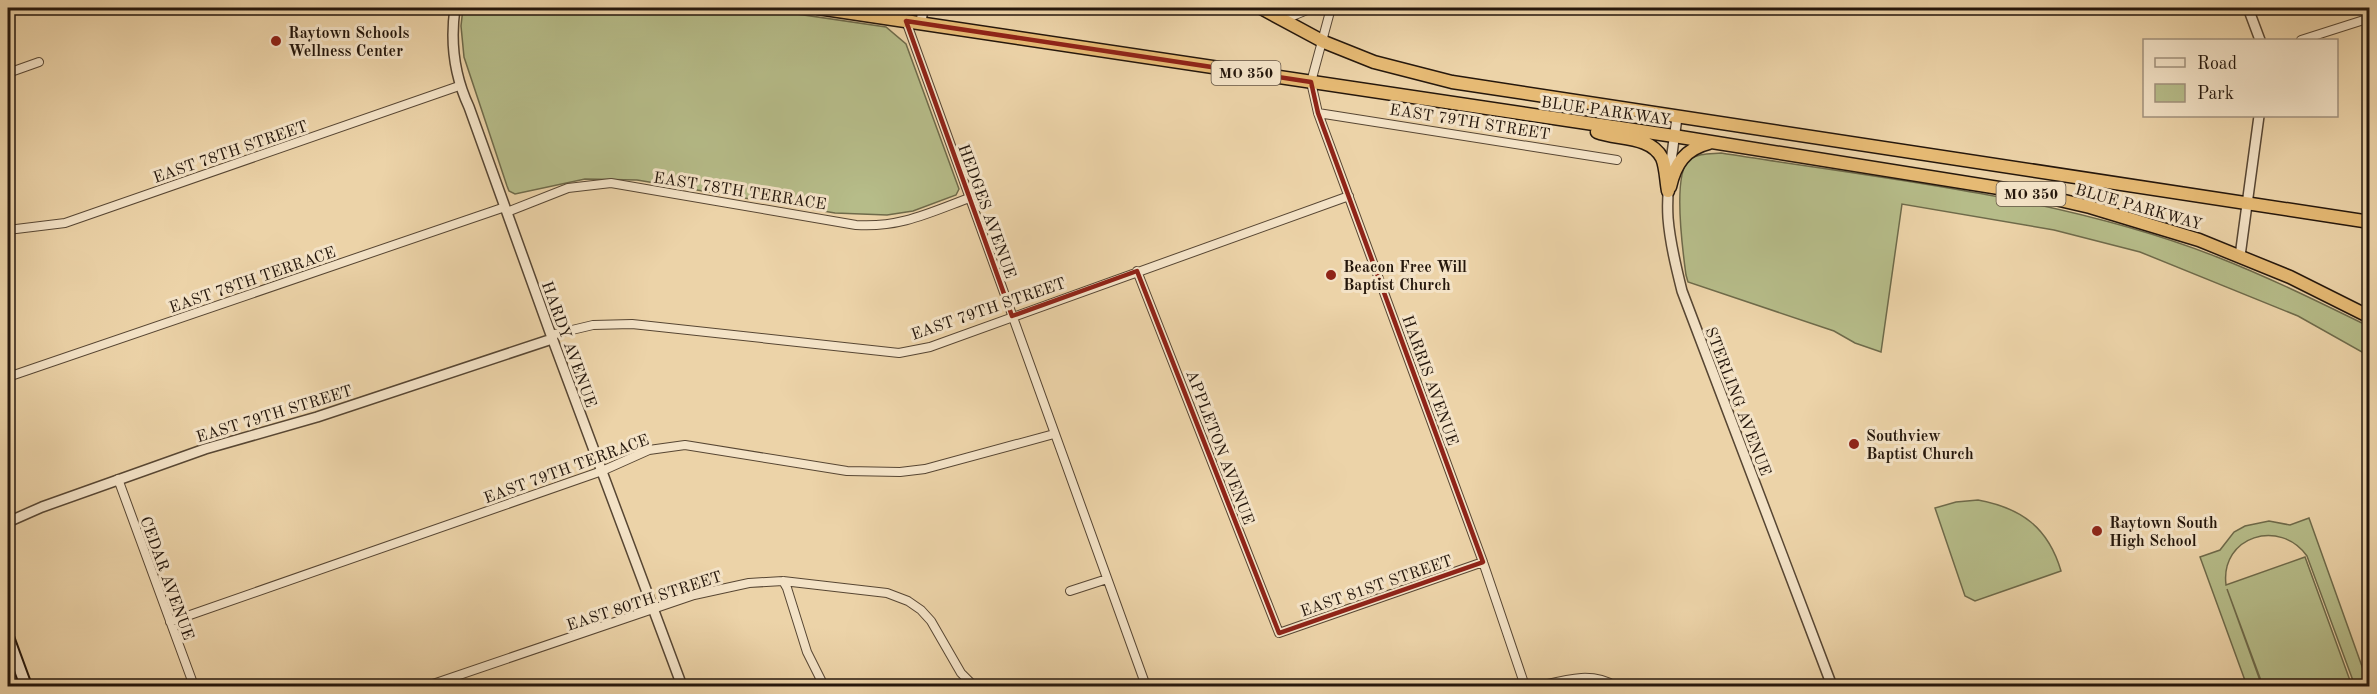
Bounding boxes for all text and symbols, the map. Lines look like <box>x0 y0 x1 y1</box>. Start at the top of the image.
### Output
place label: Raytown Schools Wellness Center <box>288 26 410 60</box>
marker: Raytown Schools Wellness Center <box>269 34 283 48</box>
legend <box>2143 39 2338 117</box>
text: Road <box>2197 55 2237 73</box>
road number: MO 350 <box>1212 61 1280 85</box>
text: Park <box>2197 85 2234 103</box>
street label: BLUE PARKWAY <box>1540 95 1672 129</box>
street label: EAST 79TH STREET <box>1388 102 1551 144</box>
street label: EAST 78TH STREET <box>151 119 310 187</box>
street label: HEDGES AVENUE <box>954 142 1018 281</box>
street label: EAST 78TH TERRACE <box>652 170 827 214</box>
road number: MO 350 <box>1996 182 2066 206</box>
street label: BLUE PARKWAY <box>2073 182 2204 234</box>
street label: EAST 78TH TERRACE <box>167 245 338 317</box>
place label: Beacon Free Will Baptist Church <box>1343 260 1467 294</box>
marker: Beacon Free Will Baptist Church <box>1324 268 1338 282</box>
street label: EAST 79TH STREET <box>909 276 1068 344</box>
street label: HARDY AVENUE <box>538 279 598 410</box>
street label: HARRIS AVENUE <box>1398 313 1460 448</box>
street label: STERLING AVENUE <box>1701 325 1773 478</box>
street label: APPLETON AVENUE <box>1182 368 1256 527</box>
street label: EAST 79TH STREET <box>195 384 355 446</box>
place label: Southview Baptist Church <box>1866 429 1974 463</box>
street label: EAST 79TH TERRACE <box>482 432 652 507</box>
marker: Southview Baptist Church <box>1847 437 1861 451</box>
street label: CEDAR AVENUE <box>136 515 196 643</box>
place label: Raytown South High School <box>2109 516 2218 550</box>
marker: Raytown South High School <box>2090 524 2104 538</box>
street label: EAST 81ST STREET <box>1299 553 1455 620</box>
street label: EAST 80TH STREET <box>565 569 724 635</box>

